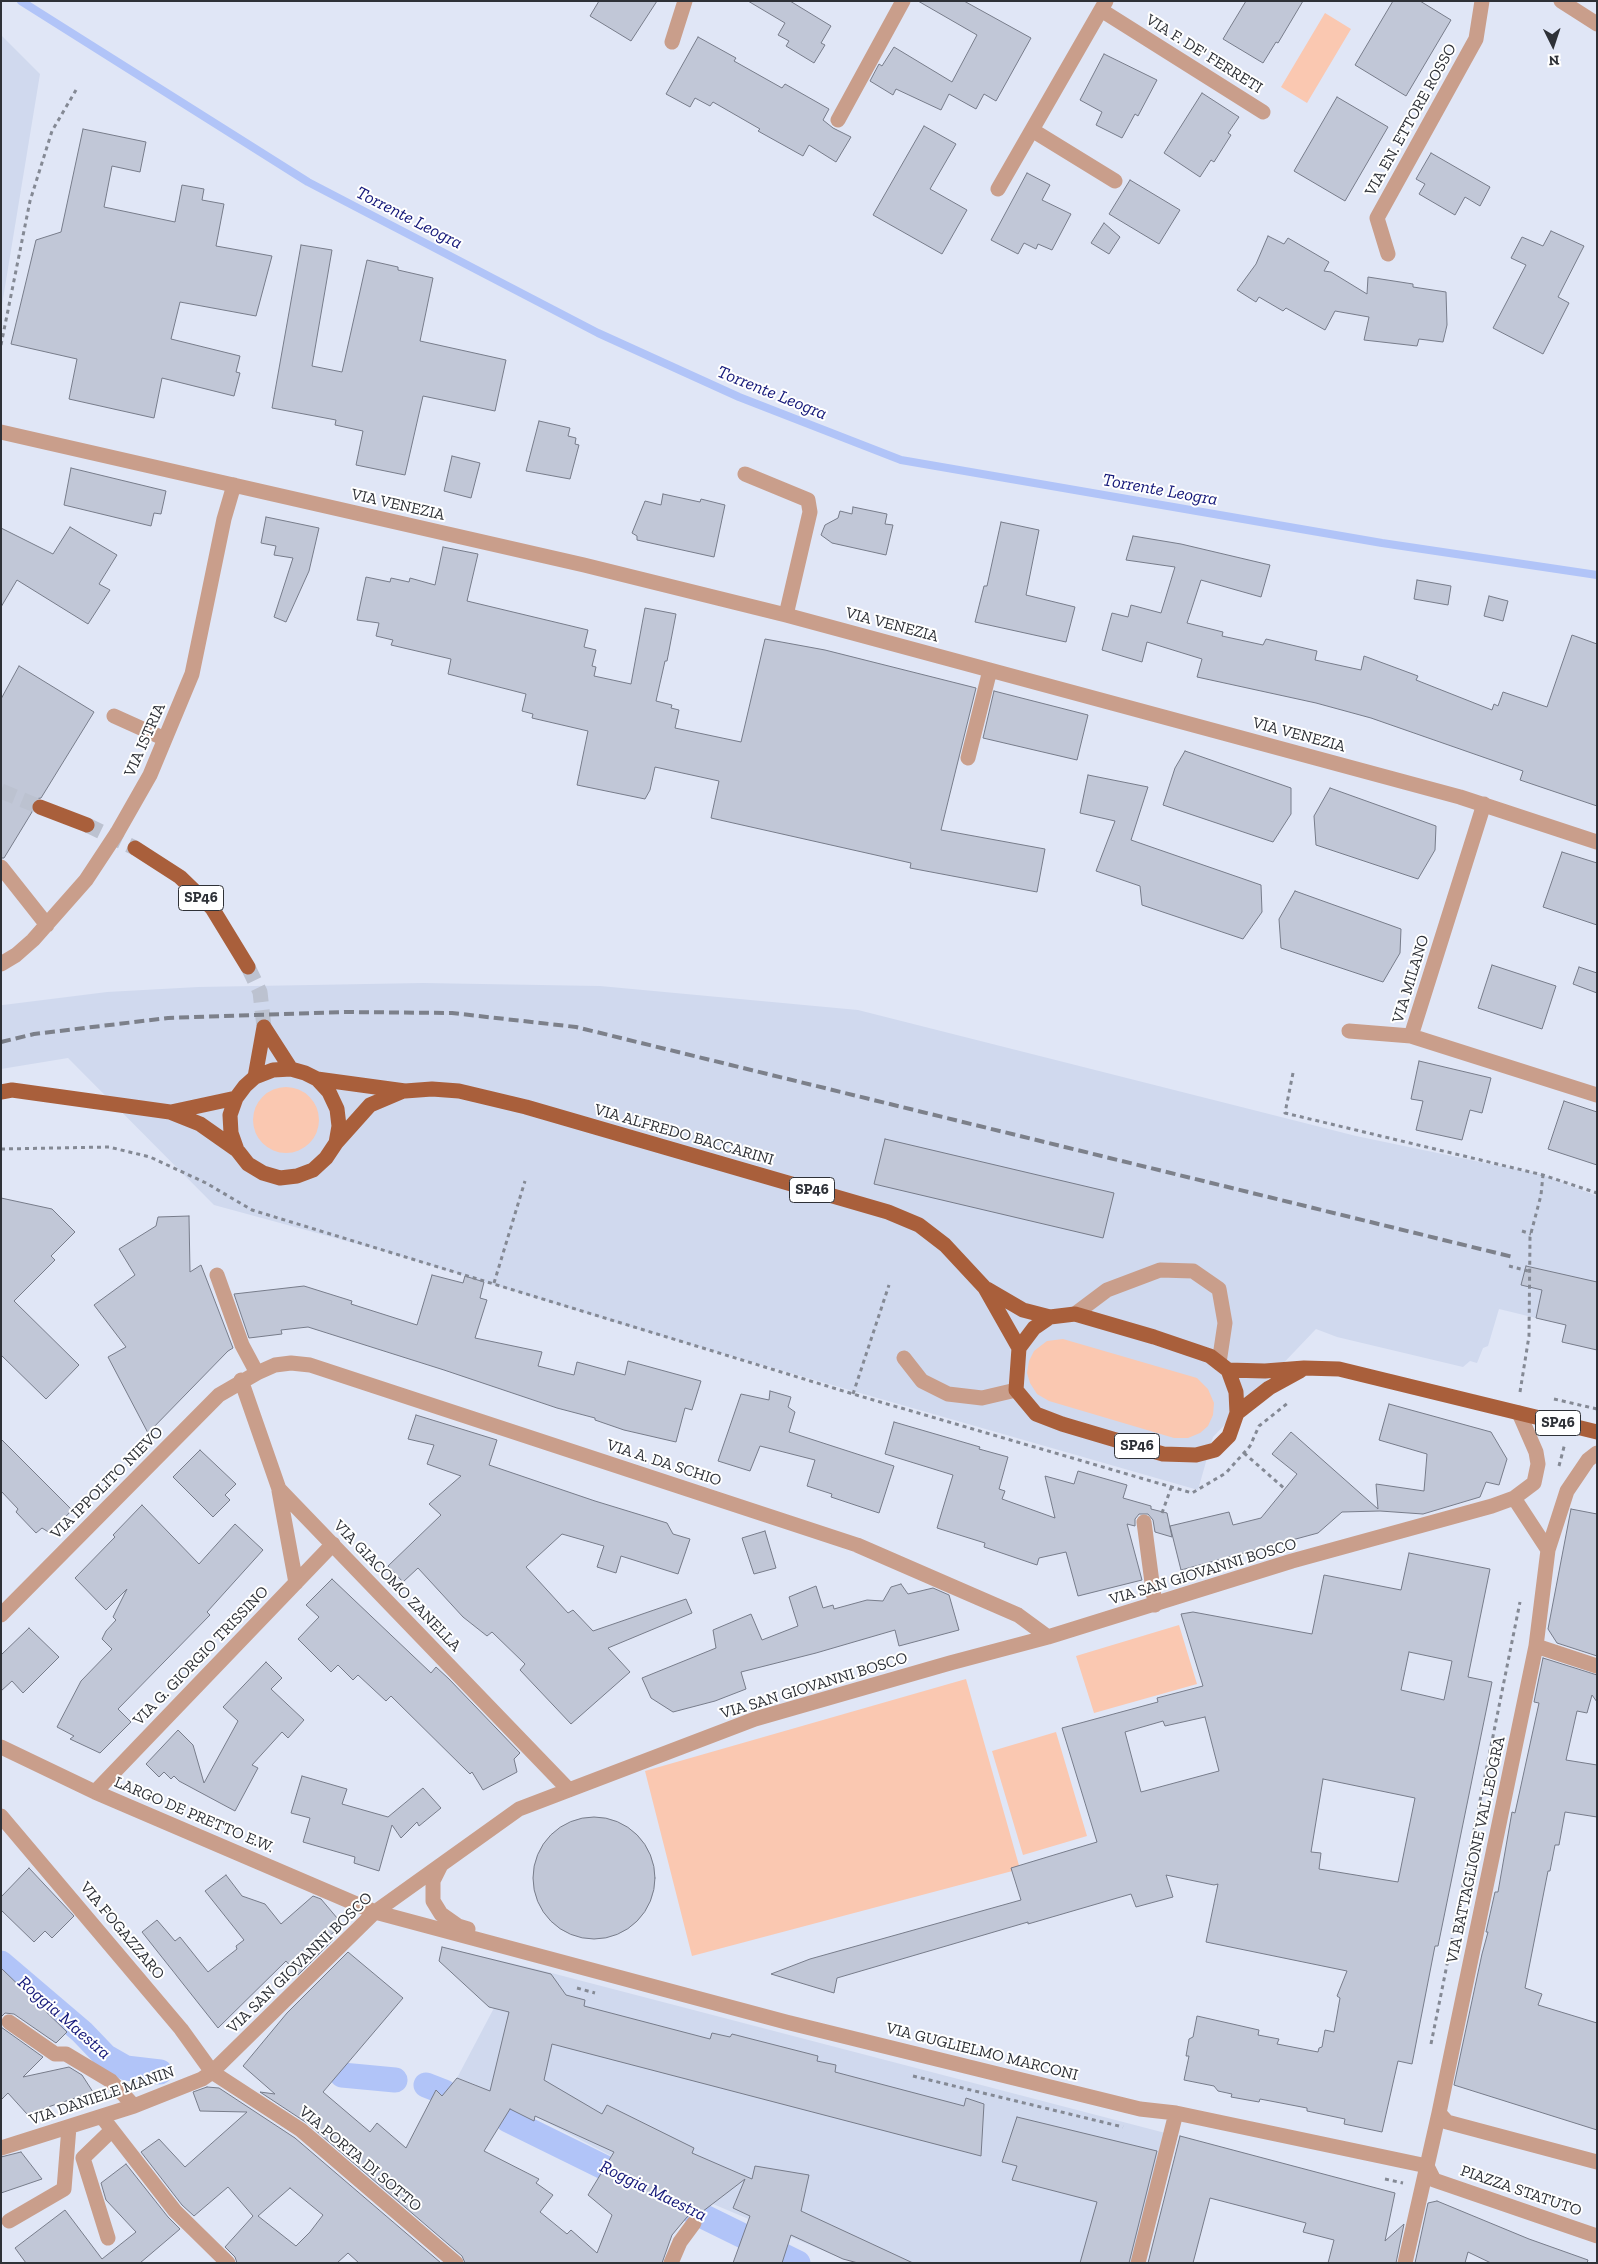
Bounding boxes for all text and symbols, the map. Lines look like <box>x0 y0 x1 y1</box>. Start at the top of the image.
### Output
street label: VIA F. DE' FERRETI <box>1142 10 1266 98</box>
north arrow <box>1528 20 1578 70</box>
street label: VIA EN. ETTORE ROSSO <box>1361 41 1461 199</box>
text: N <box>1548 52 1560 69</box>
water label: Torrente Leogra <box>352 182 466 254</box>
water label: Torrente Leogra <box>714 361 830 425</box>
water label: Torrente Leogra <box>1101 469 1219 511</box>
street label: VIA VENEZIA <box>349 485 447 525</box>
street label: VIA VENEZIA <box>844 603 940 647</box>
street label: VIA ISTRIA <box>120 700 170 780</box>
street label: VIA VENEZIA <box>1251 713 1347 757</box>
road number: SP46 <box>178 886 224 910</box>
street label: VIA MILANO <box>1388 933 1434 1025</box>
street label: VIA ALFREDO BACCARINI <box>592 1100 776 1170</box>
road number: SP46 <box>790 1178 834 1202</box>
road number: SP46 <box>1536 1410 1580 1436</box>
street label: VIA IPPOLITO NIEVO <box>47 1423 167 1543</box>
road number: SP46 <box>1114 1434 1160 1458</box>
street label: VIA A. DA SCHIO <box>604 1435 724 1491</box>
street label: VIA GIACOMO ZANELLA <box>329 1516 465 1656</box>
street label: VIA SAN GIOVANNI BOSCO <box>1107 1534 1299 1610</box>
street label: VIA G. GIORGIO TRISSINO <box>129 1582 273 1730</box>
street label: VIA SAN GIOVANNI BOSCO <box>718 1648 910 1724</box>
street label: VIA BATTAGLIONE VAL LEOGRA <box>1443 1735 1509 1965</box>
street label: LARGO DE PRETTO E.W. <box>111 1773 277 1857</box>
street label: VIA FOGAZZARO <box>76 1878 168 1984</box>
street label: VIA SAN GIOVANNI BOSCO <box>223 1888 377 2038</box>
water label: Roggia Maestra <box>13 1972 115 2064</box>
street label: VIA GUGLIELMO MARCONI <box>884 2019 1080 2085</box>
street label: VIA DANIELE MANIN <box>27 2062 177 2130</box>
street label: VIA PORTA DI SOTTO <box>295 2102 425 2216</box>
water label: Roggia Maestra <box>596 2156 710 2226</box>
street label: PIAZZA STATUTO <box>1458 2161 1584 2221</box>

